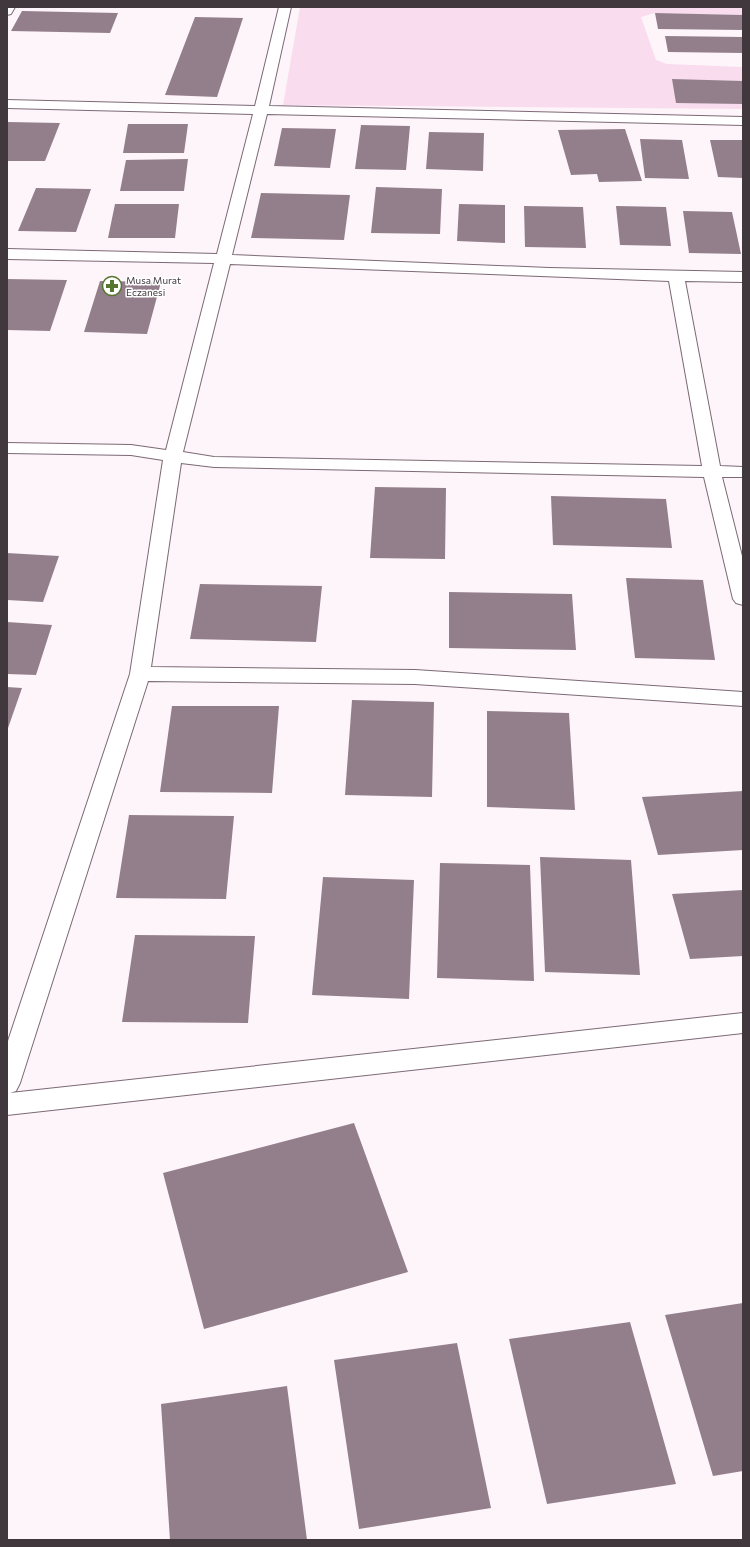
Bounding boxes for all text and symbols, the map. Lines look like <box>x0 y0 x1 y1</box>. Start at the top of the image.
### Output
place label: Musa Murat Eczanesi <box>126 274 181 298</box>
pharmacy icon: Musa Murat Eczanesi <box>101 275 123 297</box>

